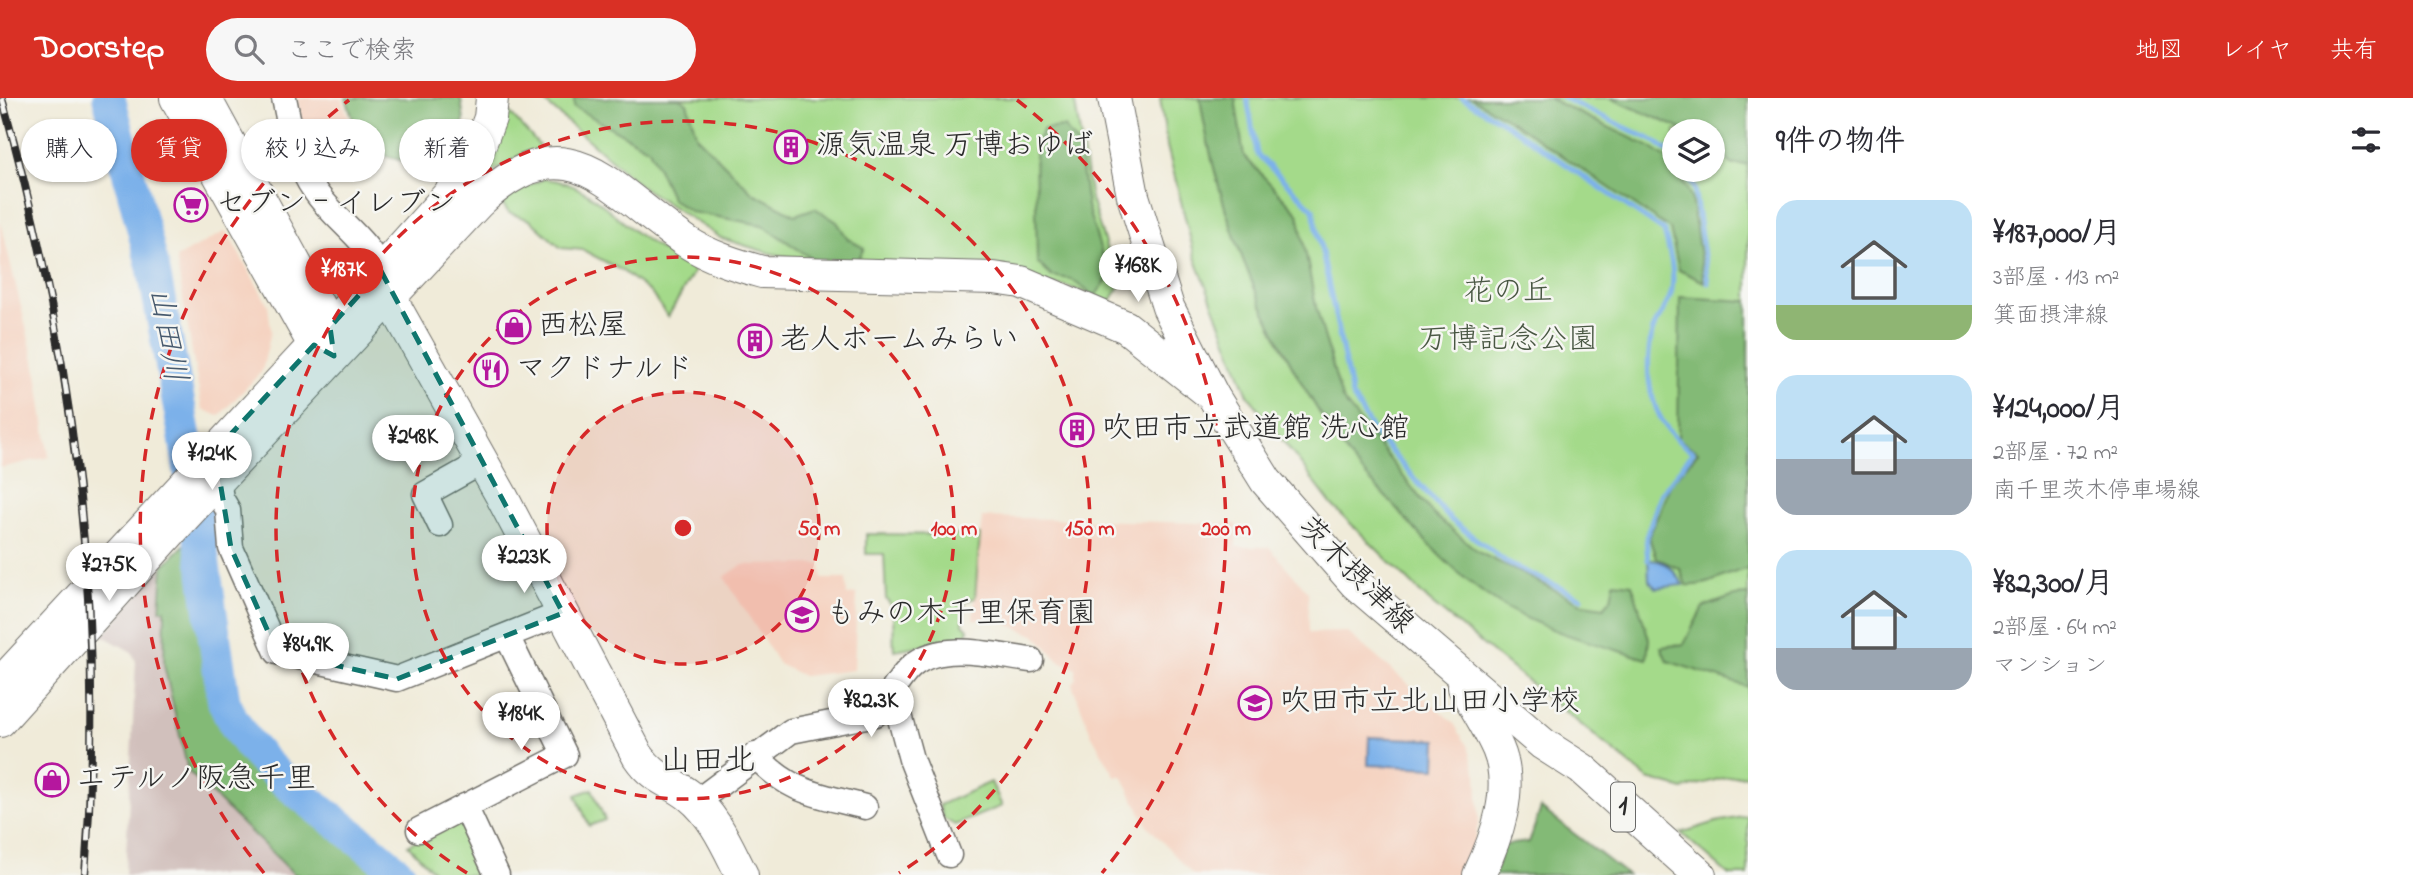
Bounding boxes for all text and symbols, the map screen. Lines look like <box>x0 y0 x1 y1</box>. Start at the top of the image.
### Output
search box <box>206 18 696 81</box>
text: Doorstep <box>35 25 164 73</box>
icon: search <box>230 30 268 68</box>
text: ここで検索 <box>286 33 416 71</box>
text: 地図 <box>2135 34 2183 69</box>
text: レイヤ <box>2221 34 2292 69</box>
text: 共有 <box>2330 34 2378 69</box>
chip: 購入 <box>21 119 117 182</box>
chip: 賃貸 <box>131 119 227 182</box>
chip: 絞り込み <box>241 119 385 182</box>
chip: 新着 <box>399 119 495 182</box>
map controls <box>1662 119 1725 182</box>
button: layers <box>1662 119 1725 182</box>
text: 9件の物件 <box>1776 121 1905 165</box>
icon: filters <box>2347 121 2385 159</box>
place label: 源気温泉 万博おゆば <box>816 125 1094 169</box>
building icon: 源気温泉 万博おゆば <box>772 128 810 166</box>
place label: セブン‐イレブン <box>216 183 456 227</box>
supermarket icon: セブン‐イレブン <box>172 186 210 224</box>
text: ¥187,000/月 <box>1993 213 2121 257</box>
icon: home <box>1832 228 1916 312</box>
pin: ¥168K <box>1089 244 1187 304</box>
pin: ¥187K <box>295 248 393 308</box>
text: ¥168K <box>1115 250 1161 283</box>
text: ¥187K <box>321 254 367 287</box>
text: 3部屋 · 113 m² <box>1993 262 2119 295</box>
park label: 花の丘 <box>1463 271 1553 315</box>
water label: 山田川 <box>135 284 197 386</box>
text: 箕面摂津線 <box>1993 300 2108 333</box>
place label: 西松屋 <box>538 305 628 349</box>
shop icon: 西松屋 <box>495 308 533 346</box>
place label: 老人ホームみらい <box>780 319 1019 363</box>
park label: 万博記念公園 <box>1418 319 1598 363</box>
building icon: 老人ホームみらい <box>736 322 774 360</box>
place label: マクドナルド <box>516 348 694 392</box>
restaurant icon: マクドナルド <box>472 351 510 389</box>
text: ¥124,000/月 <box>1993 388 2125 432</box>
icon: home <box>1832 403 1916 487</box>
place label: 吹田市立武道館 洗心館 <box>1102 408 1410 452</box>
building icon: 吹田市立武道館 洗心館 <box>1058 411 1096 449</box>
pin: ¥248K <box>364 416 462 475</box>
text: ¥248K <box>388 421 438 454</box>
pin: ¥124K <box>163 432 261 492</box>
text: 2部屋 · 72 m² <box>1993 437 2118 470</box>
text: ¥124K <box>188 438 236 471</box>
text: 南千里茨木停車場線 <box>1993 475 2200 508</box>
street label: 茨木摂津線 <box>1286 507 1424 645</box>
text: 50 m <box>798 515 840 545</box>
text: 100 m <box>931 515 977 545</box>
text: 150 m <box>1065 515 1115 545</box>
text: 200 m <box>1200 515 1251 545</box>
centre of rings <box>671 516 695 540</box>
pin: ¥223K <box>475 536 573 595</box>
text: ¥223K <box>498 541 550 574</box>
pin: ¥275K <box>60 544 158 603</box>
text: ¥275K <box>82 549 136 582</box>
text: ¥82,300/月 <box>1993 563 2114 607</box>
icon: home <box>1832 578 1916 662</box>
place label: もみの木千里保育園 <box>826 593 1096 637</box>
school or university icon: もみの木千里保育園 <box>783 596 821 634</box>
text: 2部屋 · 64 m² <box>1993 612 2117 645</box>
pin: ¥84.9K <box>251 624 365 683</box>
text: ¥84.9K <box>283 629 333 662</box>
text: マンション <box>1993 650 2107 683</box>
pin: ¥82.3K <box>814 680 928 739</box>
place label: 吹田市立北山田小学校 <box>1280 681 1580 725</box>
school or university icon: 吹田市立北山田小学校 <box>1236 684 1274 722</box>
text: ¥82.3K <box>844 685 898 718</box>
pin: ¥184K <box>472 692 570 752</box>
text: ¥184K <box>498 698 544 731</box>
district label: 山田北 <box>660 739 756 786</box>
place label: エテルノ阪急千里 <box>76 758 316 802</box>
shop icon: エテルノ阪急千里 <box>33 761 71 799</box>
road number: 1 <box>1611 782 1635 832</box>

